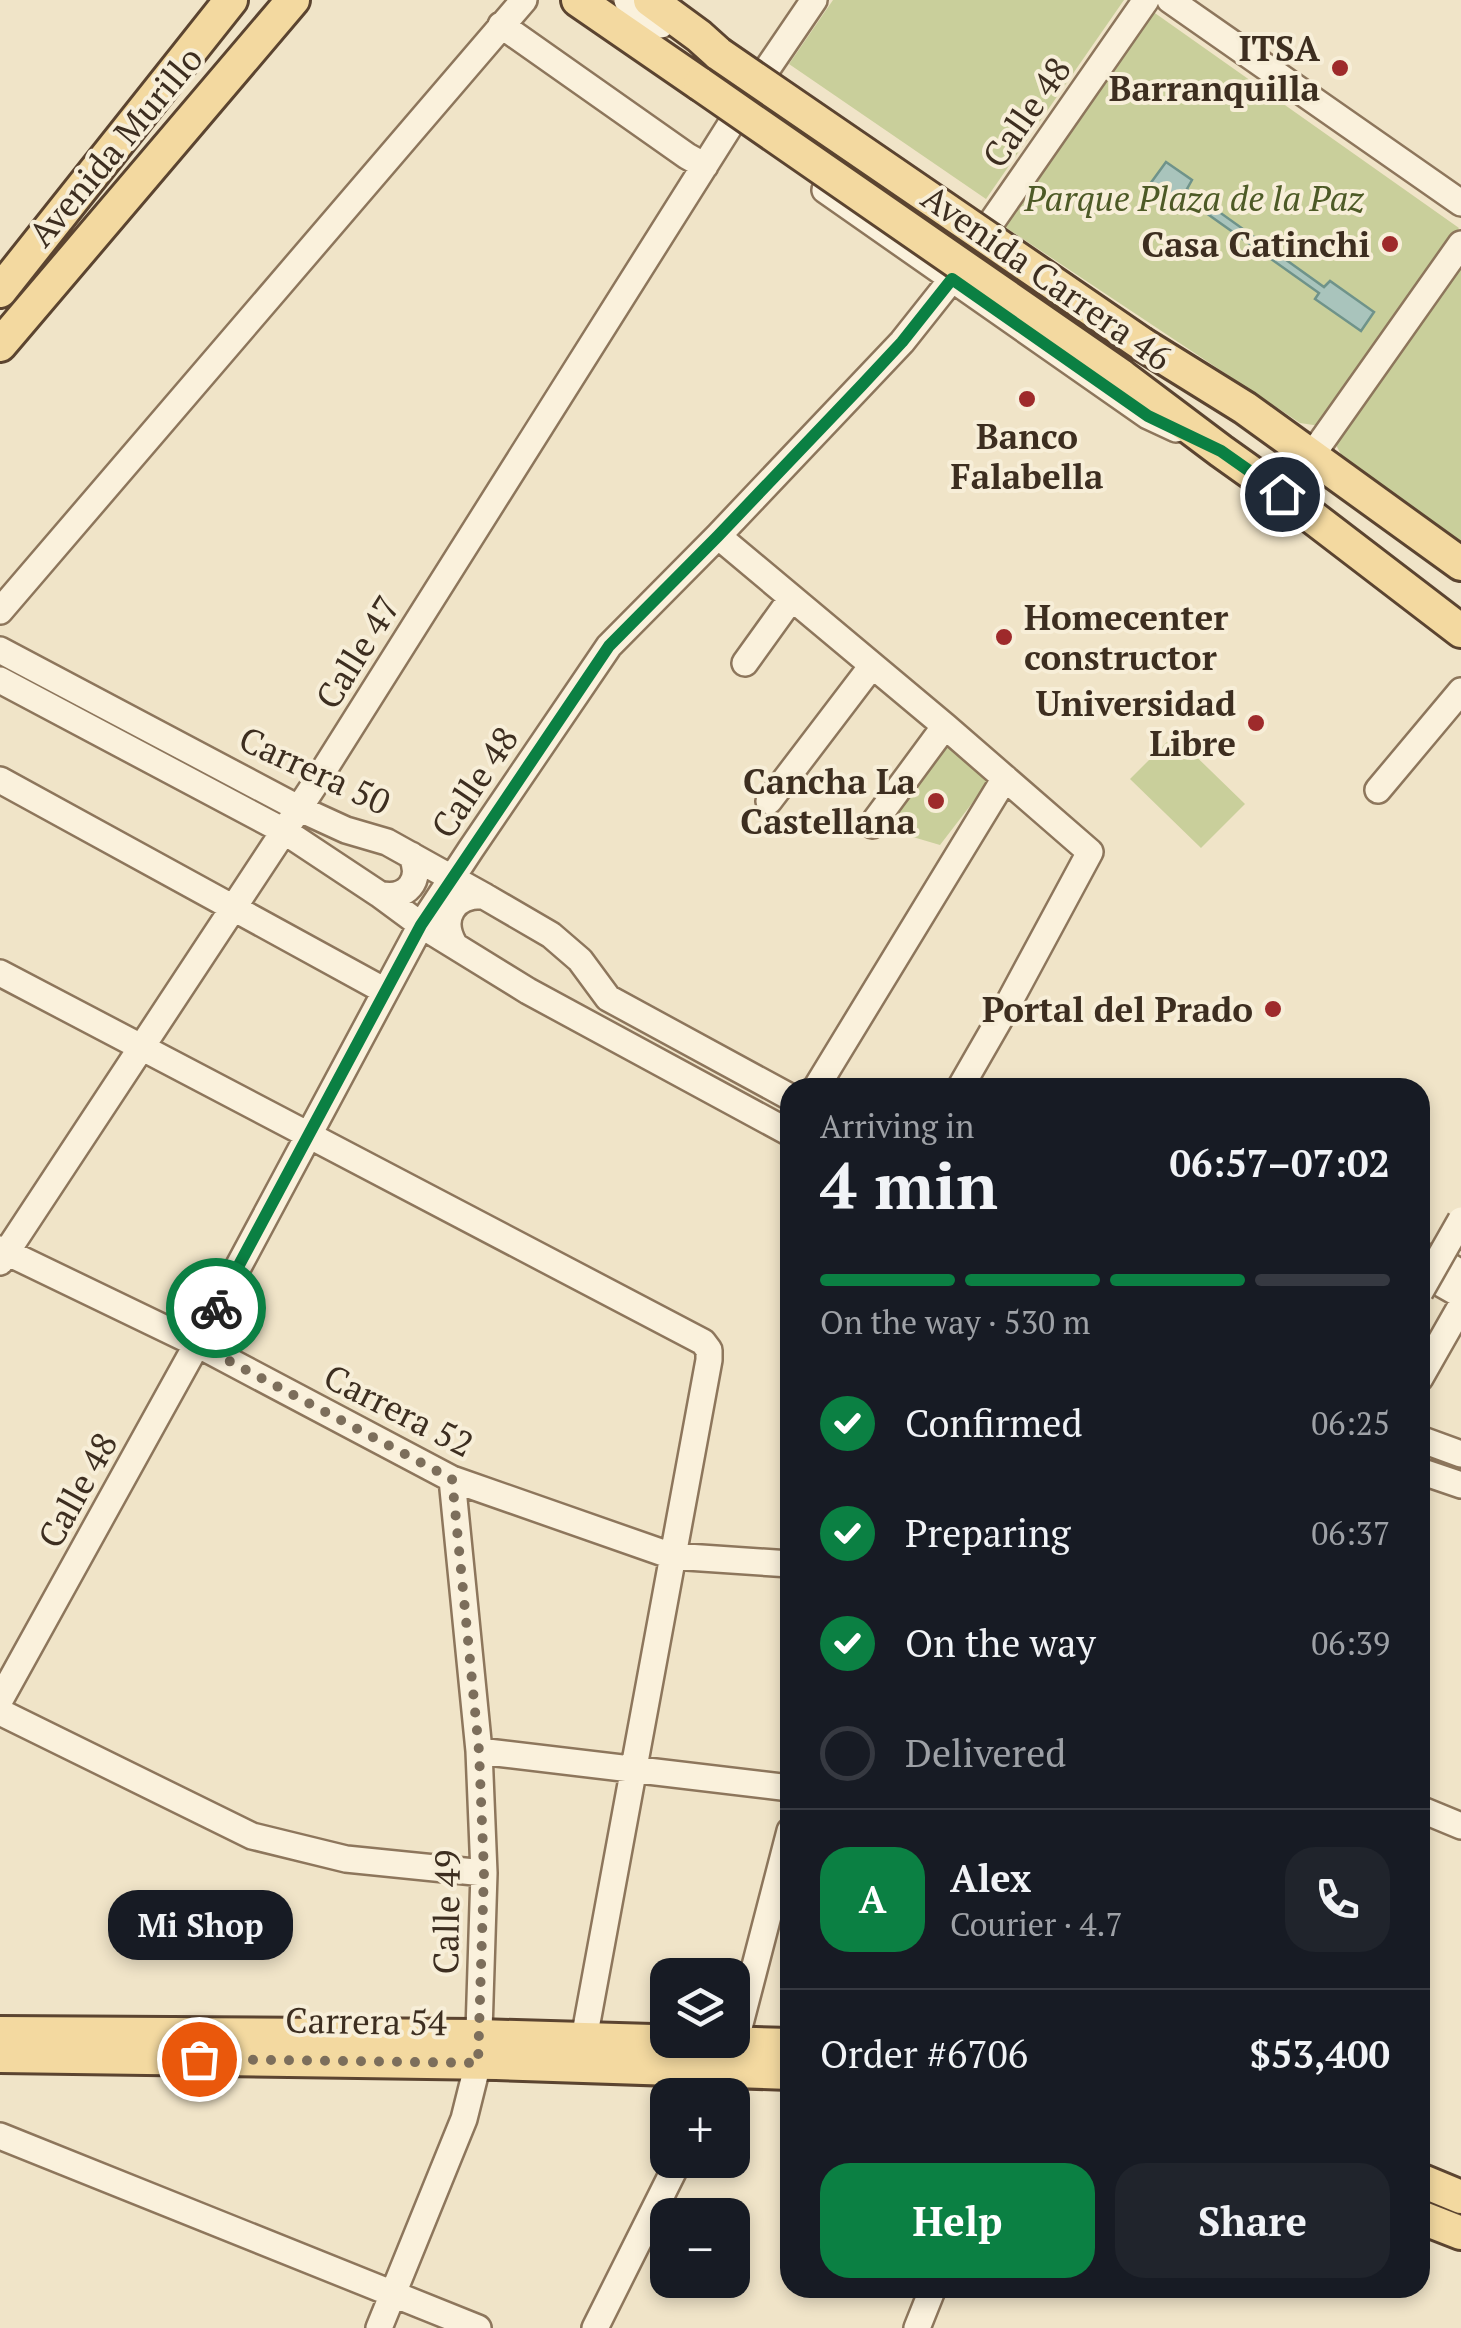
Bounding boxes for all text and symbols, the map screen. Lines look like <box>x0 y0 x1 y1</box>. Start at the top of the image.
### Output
place label: ITSA Barranquilla <box>1109 25 1320 111</box>
street label: Avenida Murillo <box>18 36 212 256</box>
street label: Calle 48 <box>971 48 1081 176</box>
marker: ITSA Barranquilla <box>1329 57 1351 79</box>
street label: Avenida Carrera 46 <box>913 174 1181 380</box>
park label: Parque Plaza de la Paz <box>1023 175 1364 221</box>
place label: Casa Catinchi <box>1142 221 1370 267</box>
marker: Casa Catinchi <box>1379 233 1401 255</box>
marker: Banco Falabella <box>1016 388 1038 410</box>
place label: Banco Falabella <box>951 413 1103 499</box>
pin <box>1240 452 1325 537</box>
icon: home <box>1255 467 1310 522</box>
street label: Calle 47 <box>304 587 410 717</box>
place label: Homecenter constructor <box>1024 594 1228 680</box>
marker: Homecenter constructor <box>993 626 1015 648</box>
place label: Universidad Libre <box>1036 680 1236 766</box>
marker: Universidad Libre <box>1245 712 1267 734</box>
street label: Carrera 50 <box>232 715 398 825</box>
street label: Calle 48 <box>420 717 528 847</box>
place label: Cancha La Castellana <box>740 758 916 844</box>
marker: Cancha La Castellana <box>925 790 947 812</box>
place label: Portal del Prado <box>982 986 1253 1032</box>
marker: Portal del Prado <box>1262 998 1284 1020</box>
text: Arriving in <box>820 1105 974 1147</box>
text: 06:57–07:02 <box>1169 1138 1390 1188</box>
text: 4 min <box>820 1141 998 1228</box>
courier <box>166 1258 266 1358</box>
icon: bike <box>189 1281 244 1336</box>
text: On the way · 530 m <box>820 1301 1090 1343</box>
street label: Carrera 52 <box>317 1353 481 1467</box>
icon: check <box>820 1396 875 1451</box>
text: Confirmed <box>905 1398 1083 1448</box>
text: 06:25 <box>1311 1402 1390 1444</box>
street label: Calle 48 <box>27 1424 127 1556</box>
icon: check <box>820 1506 875 1561</box>
text: Preparing <box>905 1508 1071 1558</box>
text: 06:37 <box>1311 1512 1390 1554</box>
icon: check <box>820 1616 875 1671</box>
text: On the way <box>905 1618 1096 1668</box>
text: 06:39 <box>1311 1622 1390 1664</box>
text: Delivered <box>905 1728 1066 1778</box>
button: phone <box>1285 1847 1390 1952</box>
street label: Calle 49 <box>422 1849 470 1975</box>
text: Alex <box>950 1853 1031 1903</box>
text: A <box>859 1874 886 1924</box>
callout: Mi Shop <box>106 1889 292 1959</box>
text: Courier · 4.7 <box>950 1903 1122 1945</box>
text: Mi Shop <box>138 1904 263 1946</box>
map controls <box>650 1958 750 2298</box>
button: layers <box>650 1958 750 2058</box>
street label: Carrera 54 <box>285 1997 448 2045</box>
pin <box>157 2017 242 2102</box>
text: Order #6706 <box>820 2029 1028 2079</box>
text: $53,400 <box>1250 2029 1390 2079</box>
icon: bag <box>172 2032 227 2087</box>
button: + <box>650 2078 750 2178</box>
button: Help <box>820 2163 1095 2278</box>
button: Share <box>1115 2163 1390 2278</box>
button: − <box>650 2198 750 2298</box>

